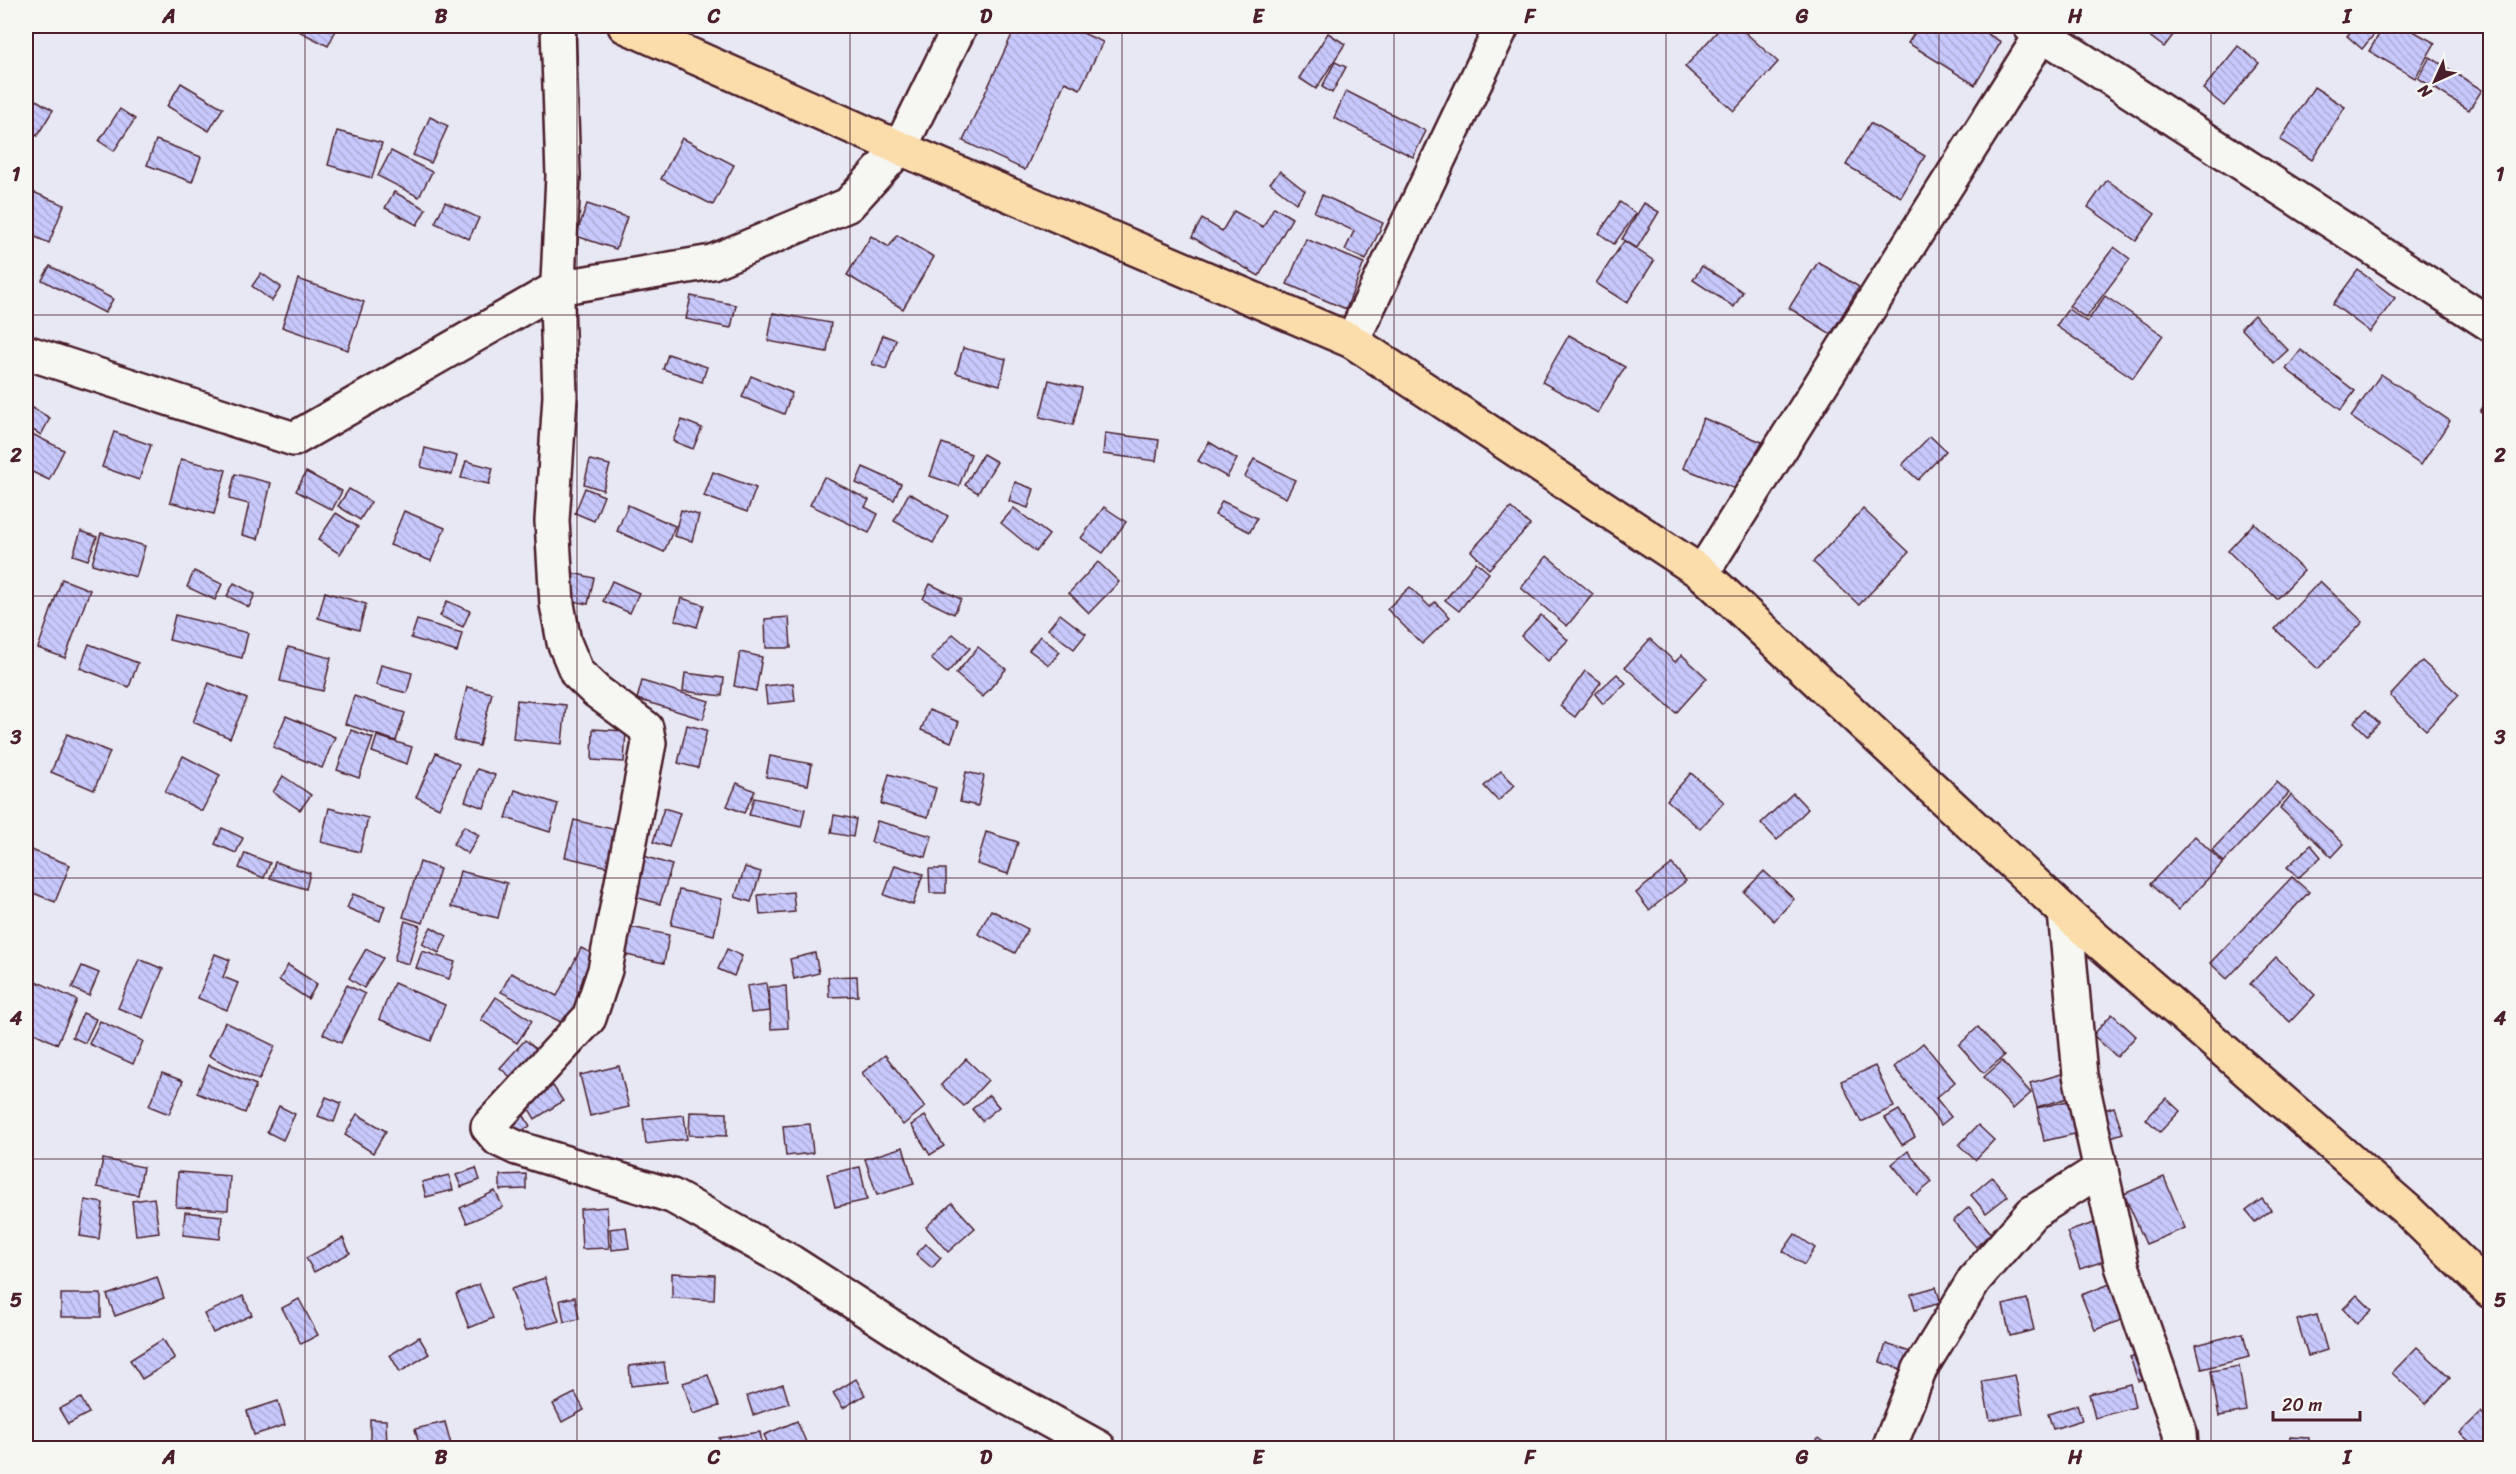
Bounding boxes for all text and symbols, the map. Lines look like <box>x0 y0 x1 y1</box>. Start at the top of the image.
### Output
text: A <box>161 0 176 34</box>
text: B <box>435 0 448 34</box>
text: C <box>707 0 721 34</box>
text: D <box>980 0 993 34</box>
text: E <box>1252 0 1265 34</box>
text: F <box>1524 0 1537 34</box>
text: G <box>1795 0 1809 34</box>
text: H <box>2067 0 2083 34</box>
text: I <box>2342 0 2353 34</box>
north arrow <box>2405 51 2465 111</box>
text: N <box>2410 76 2440 106</box>
text: 1 <box>12 157 21 192</box>
text: 1 <box>2496 157 2505 192</box>
text: 2 <box>9 438 22 473</box>
text: 2 <box>2493 438 2506 473</box>
text: 3 <box>10 720 22 755</box>
text: 3 <box>2494 720 2506 755</box>
text: 4 <box>9 1001 23 1036</box>
text: 4 <box>2493 1001 2507 1036</box>
text: 5 <box>10 1283 22 1318</box>
text: 5 <box>2494 1283 2506 1318</box>
scale bar <box>2273 1384 2360 1422</box>
text: 20 m <box>2282 1389 2322 1421</box>
text: A <box>161 1440 176 1474</box>
text: B <box>435 1440 448 1474</box>
text: C <box>707 1440 721 1474</box>
text: D <box>980 1440 993 1474</box>
text: E <box>1252 1440 1265 1474</box>
text: F <box>1524 1440 1537 1474</box>
text: G <box>1795 1440 1809 1474</box>
text: H <box>2067 1440 2083 1474</box>
text: I <box>2342 1440 2353 1474</box>

